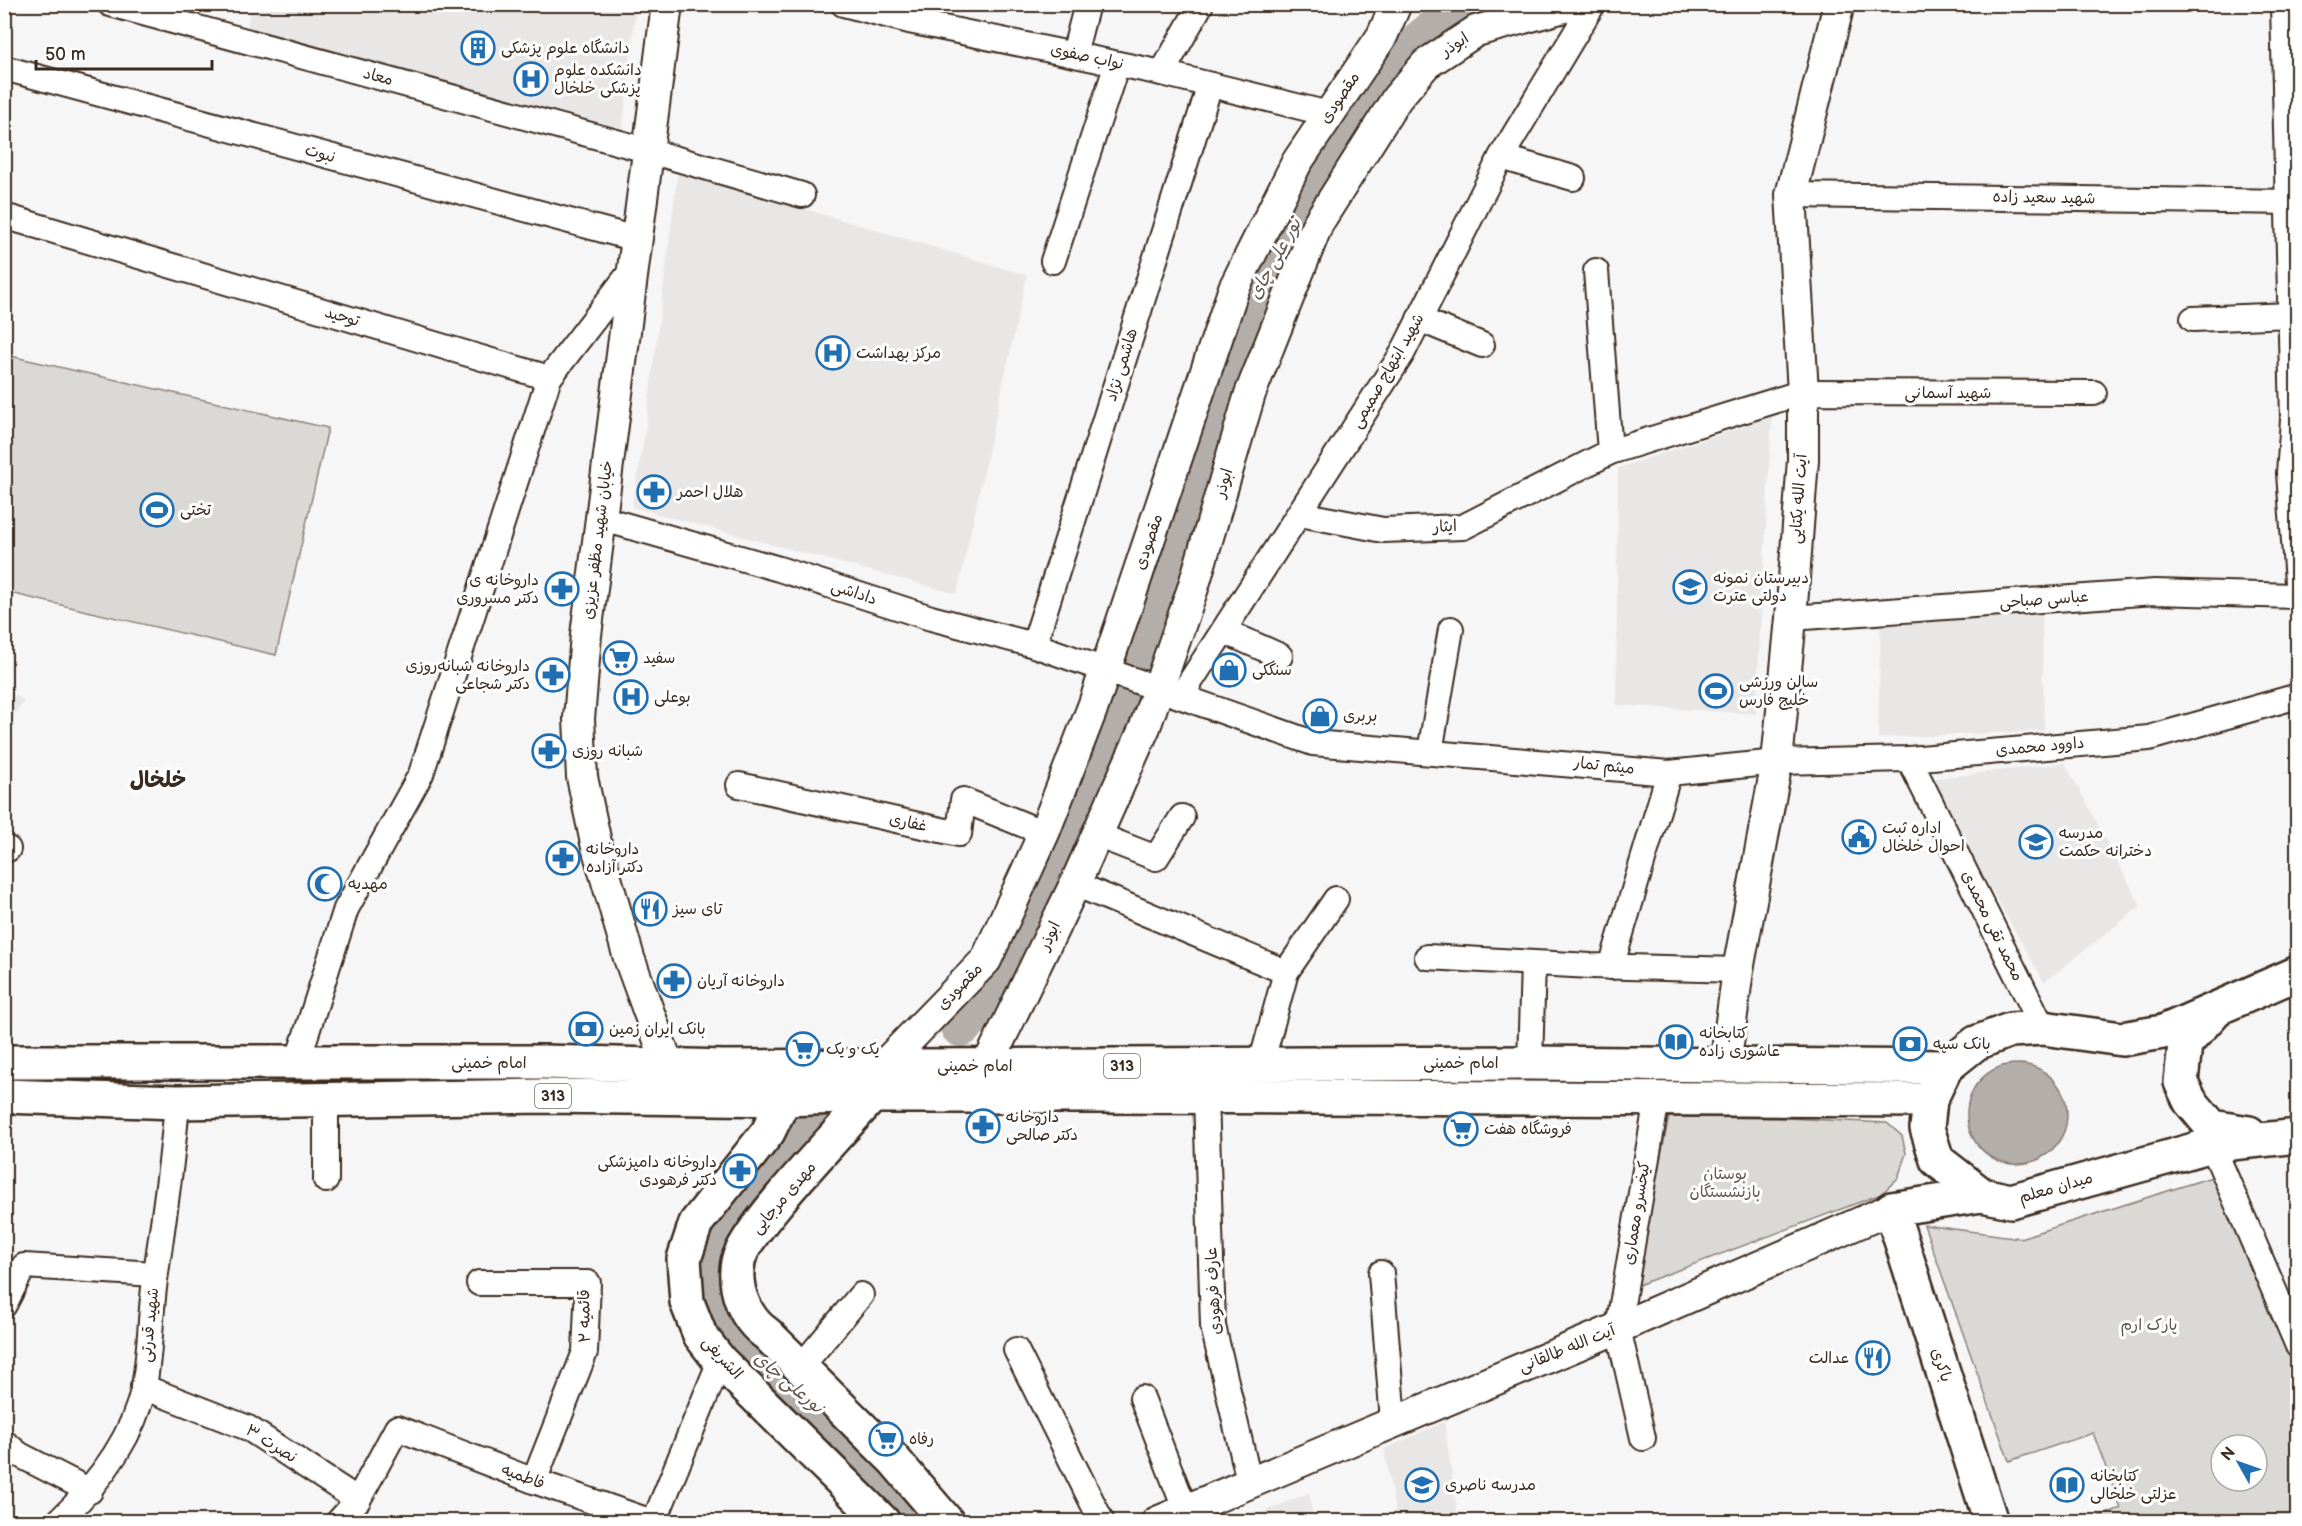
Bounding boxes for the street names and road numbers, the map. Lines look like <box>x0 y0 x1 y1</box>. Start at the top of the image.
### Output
street label: ابوذر <box>1436 29 1473 62</box>
street label: نواب صفوی <box>1049 40 1125 74</box>
street label: معاد <box>361 64 395 90</box>
street label: مقصودی <box>1316 69 1364 127</box>
street label: نبوت <box>303 141 337 167</box>
street label: شهید سعید زاده <box>1992 188 2096 208</box>
street label: توحید <box>322 303 362 331</box>
street label: شهید ابتهاج صمیمی <box>1347 310 1429 432</box>
street label: هاشمی نژاد <box>1102 326 1142 404</box>
street label: شهید آسمانی <box>1905 384 1991 403</box>
street label: آیت الله یکتایی <box>1786 452 1812 545</box>
street label: خیابان شهید مظفر عزیزی <box>579 459 617 621</box>
street label: ابوذر <box>1210 466 1237 502</box>
street label: مقصودی <box>1131 512 1167 572</box>
street label: ایثار <box>1431 517 1457 537</box>
street label: داداشی <box>829 577 879 609</box>
street label: عباسی صباحی <box>1999 587 2089 613</box>
street label: داوود محمدی <box>1995 734 2085 760</box>
street label: میثم تمار <box>1571 753 1635 781</box>
street label: غفاری <box>887 810 929 836</box>
street label: محمد تقی محمدی <box>1957 868 2027 984</box>
street label: ابوذر <box>1034 919 1065 955</box>
street label: مقصودی <box>933 960 987 1014</box>
street label: امام خمینی <box>451 1054 527 1075</box>
road number: 313 <box>1104 1054 1140 1078</box>
street label: امام خمینی <box>1423 1054 1499 1075</box>
street label: امام خمینی <box>937 1057 1013 1078</box>
road number: 313 <box>535 1084 571 1108</box>
street label: مهدی مرجایی <box>748 1158 820 1238</box>
street label: کیخسرو معماری <box>1619 1160 1655 1266</box>
street label: میدان معلم <box>2017 1168 2096 1210</box>
street label: عارف فرهودی <box>1202 1247 1226 1335</box>
street label: شهید قدرتی <box>137 1287 163 1363</box>
street label: قائمیه ۲ <box>575 1289 595 1343</box>
street label: آیت الله طالقانی <box>1516 1321 1619 1377</box>
street label: الشریفی <box>698 1333 746 1383</box>
street label: باکری <box>1927 1346 1955 1384</box>
street label: نصرت ۳ <box>242 1421 300 1467</box>
street label: فاطمیه <box>499 1460 547 1494</box>

